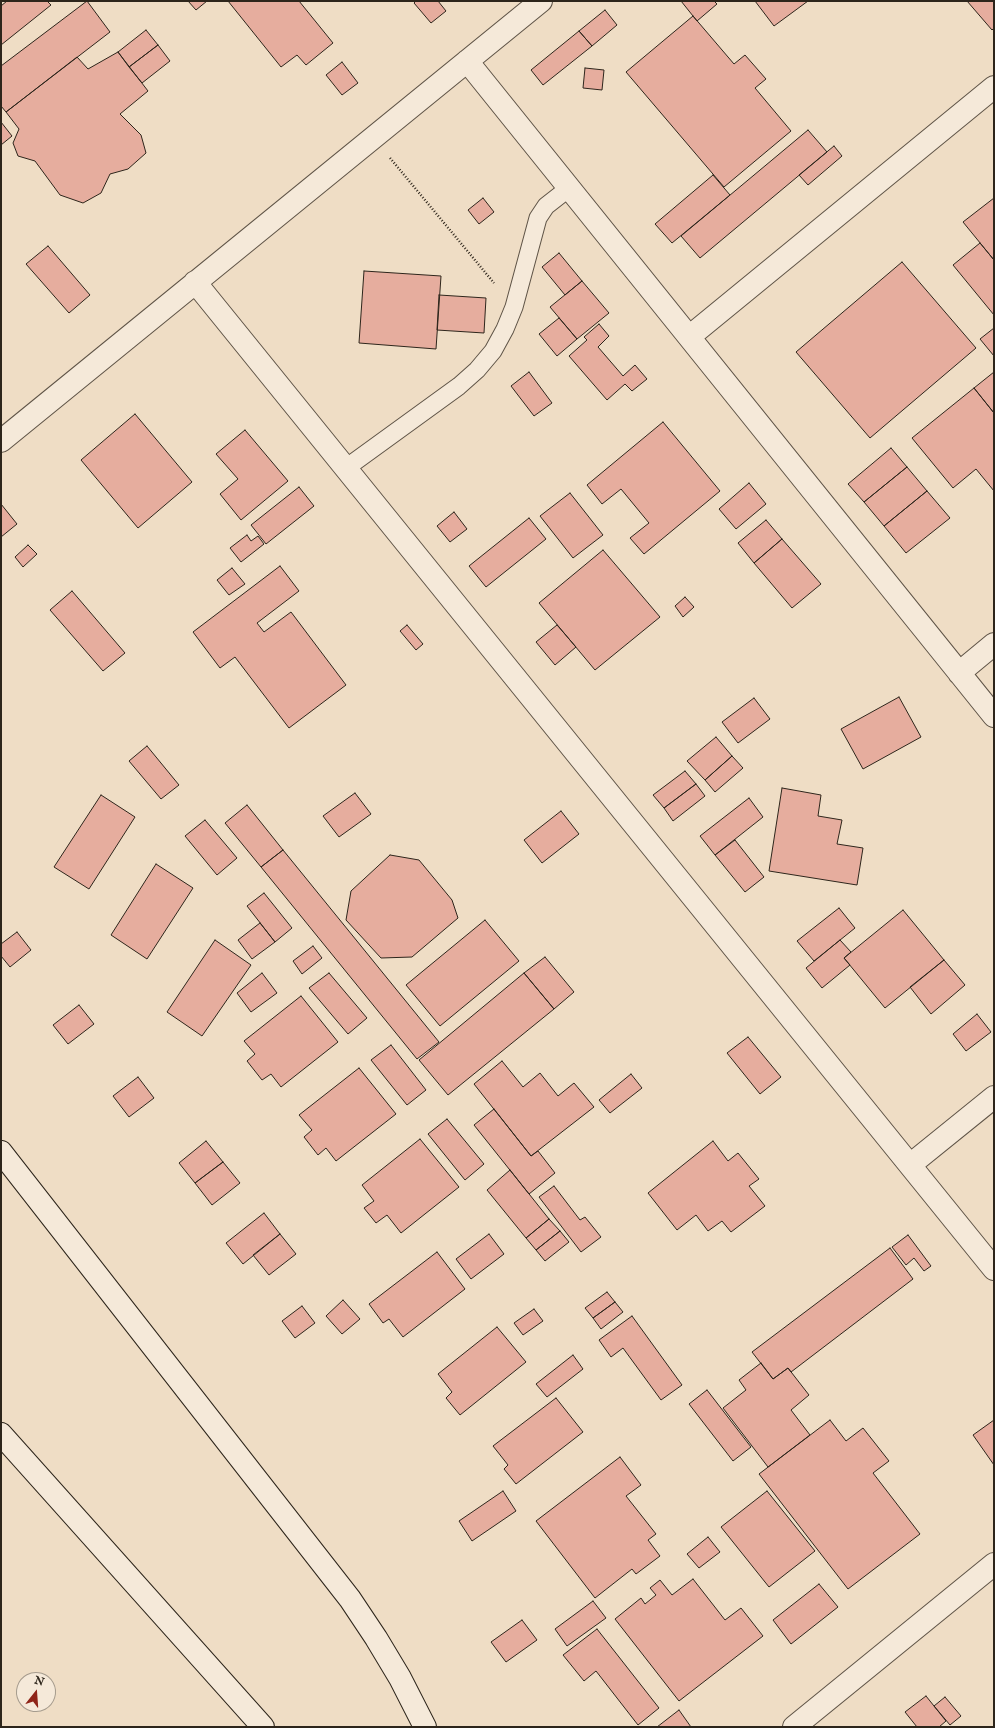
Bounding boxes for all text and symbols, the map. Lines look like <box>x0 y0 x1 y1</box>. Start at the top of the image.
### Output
north arrow <box>16 1672 56 1712</box>
text: N <box>33 1673 46 1690</box>

